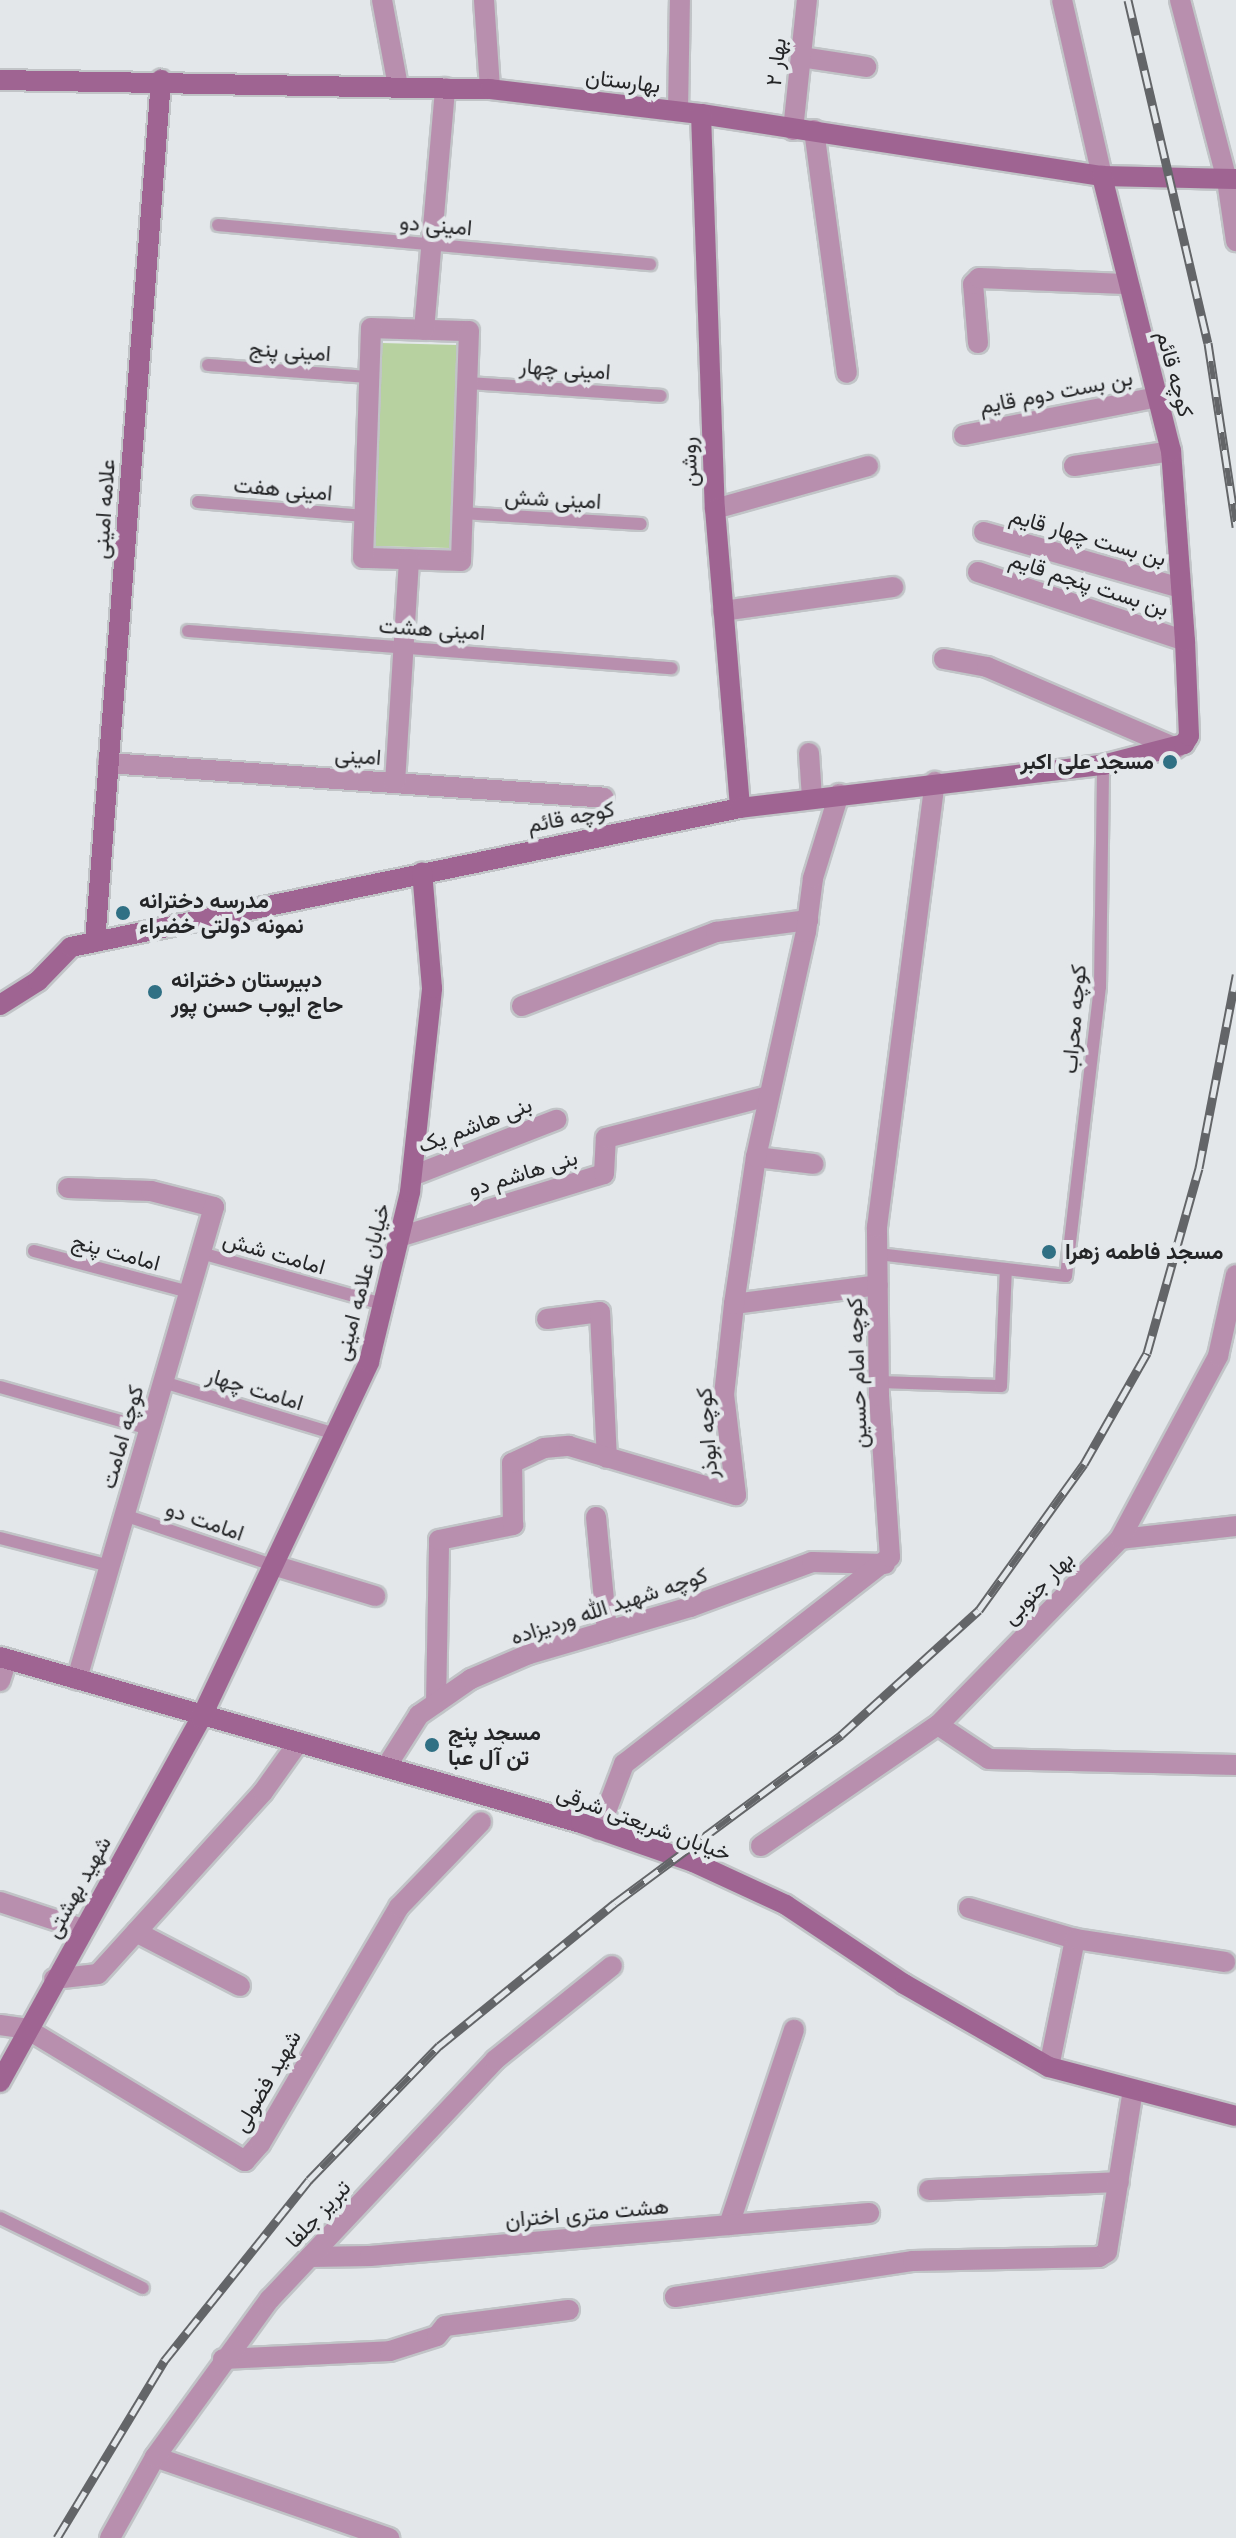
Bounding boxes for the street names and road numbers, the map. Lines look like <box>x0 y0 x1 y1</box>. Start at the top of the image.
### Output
street label: بهار ۲ <box>760 37 792 87</box>
street label: بهارستان <box>584 63 662 99</box>
street label: امینی دو <box>399 209 473 241</box>
street label: کوچه قائم <box>1151 328 1199 420</box>
street label: امینی پنج <box>248 335 332 367</box>
street label: امینی چهار <box>519 353 611 385</box>
street label: بن بست دوم قایم <box>977 364 1135 420</box>
street label: روشن <box>675 436 703 488</box>
street label: علامه امینی <box>87 458 121 560</box>
street label: امینی هفت <box>233 472 333 506</box>
street label: امینی شش <box>504 483 602 515</box>
street label: بن بست چهار قایم <box>1007 502 1169 572</box>
street label: بن بست پنجم قایم <box>1006 546 1172 622</box>
street label: امینی هشت <box>378 612 486 646</box>
street label: امینی <box>334 741 382 771</box>
street label: کوچه قائم <box>525 796 617 838</box>
street label: کوچه محراب <box>1056 963 1092 1075</box>
street label: بنی هاشم یک <box>414 1091 536 1159</box>
street label: بنی هاشم دو <box>465 1144 581 1202</box>
street label: خیابان علامه امینی <box>328 1200 396 1364</box>
street label: امامت شش <box>220 1226 328 1280</box>
street label: امامت پنج <box>69 1228 163 1276</box>
street label: کوچه امام حسین <box>841 1297 873 1449</box>
street label: امامت چهار <box>204 1362 306 1416</box>
street label: کوچه امامت <box>95 1382 149 1492</box>
street label: کوچه ابوذر <box>691 1387 723 1479</box>
street label: امامت دو <box>162 1495 248 1547</box>
street label: بهار جنوبی <box>997 1546 1079 1630</box>
street label: کوچه شهید الله وردیزاده <box>507 1562 711 1650</box>
street label: خیابان شریعتی شرقی <box>553 1779 735 1867</box>
street label: شهید بهشتی <box>39 1832 117 1942</box>
street label: شهید فضولی <box>227 2025 307 2137</box>
street label: تبریز جلفا <box>280 2175 356 2253</box>
street label: هشت متری اختران <box>504 2193 670 2233</box>

